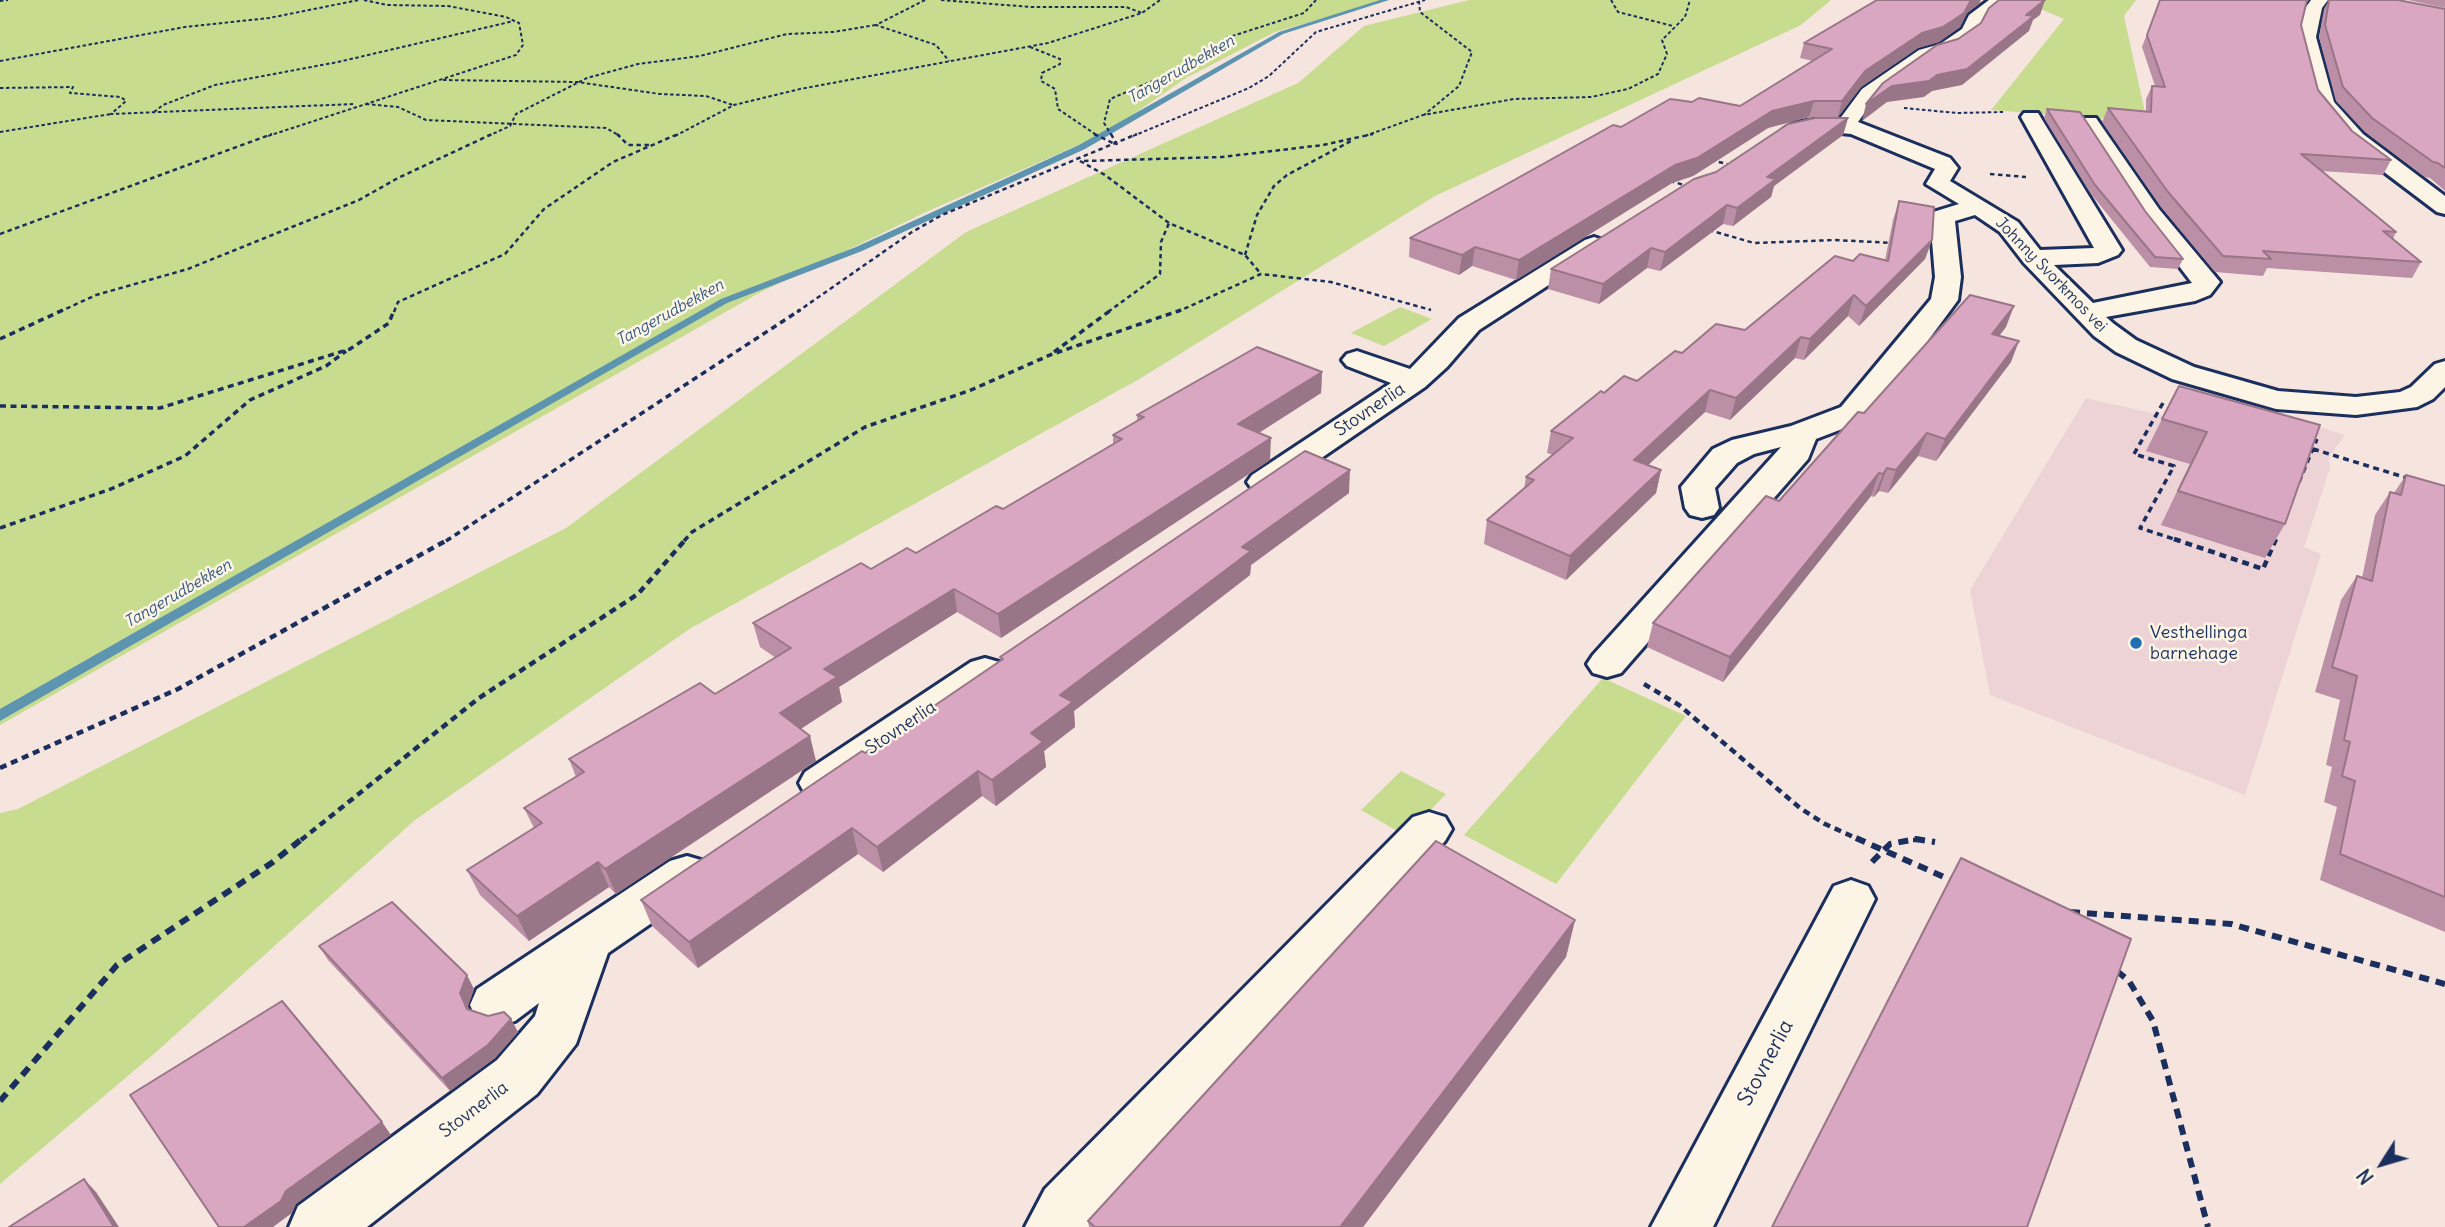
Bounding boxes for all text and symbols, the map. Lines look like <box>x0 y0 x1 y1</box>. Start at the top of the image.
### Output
water label: Tangerudbekken <box>1124 32 1238 108</box>
street label: Johnny Svorkmos vei <box>1991 214 2111 336</box>
water label: Tangerudbekken <box>613 276 727 350</box>
street label: Stovnerlia <box>1331 379 1409 441</box>
water label: Tangerudbekken <box>121 556 235 632</box>
place label: Vesthellinga barnehage <box>2150 622 2247 664</box>
marker: Vesthellinga barnehage <box>2128 635 2144 651</box>
street label: Stovnerlia <box>862 697 940 759</box>
street label: Stovnerlia <box>1733 1016 1799 1110</box>
street label: Stovnerlia <box>435 1077 513 1143</box>
north arrow <box>2347 1129 2417 1199</box>
text: N <box>2352 1164 2379 1189</box>

